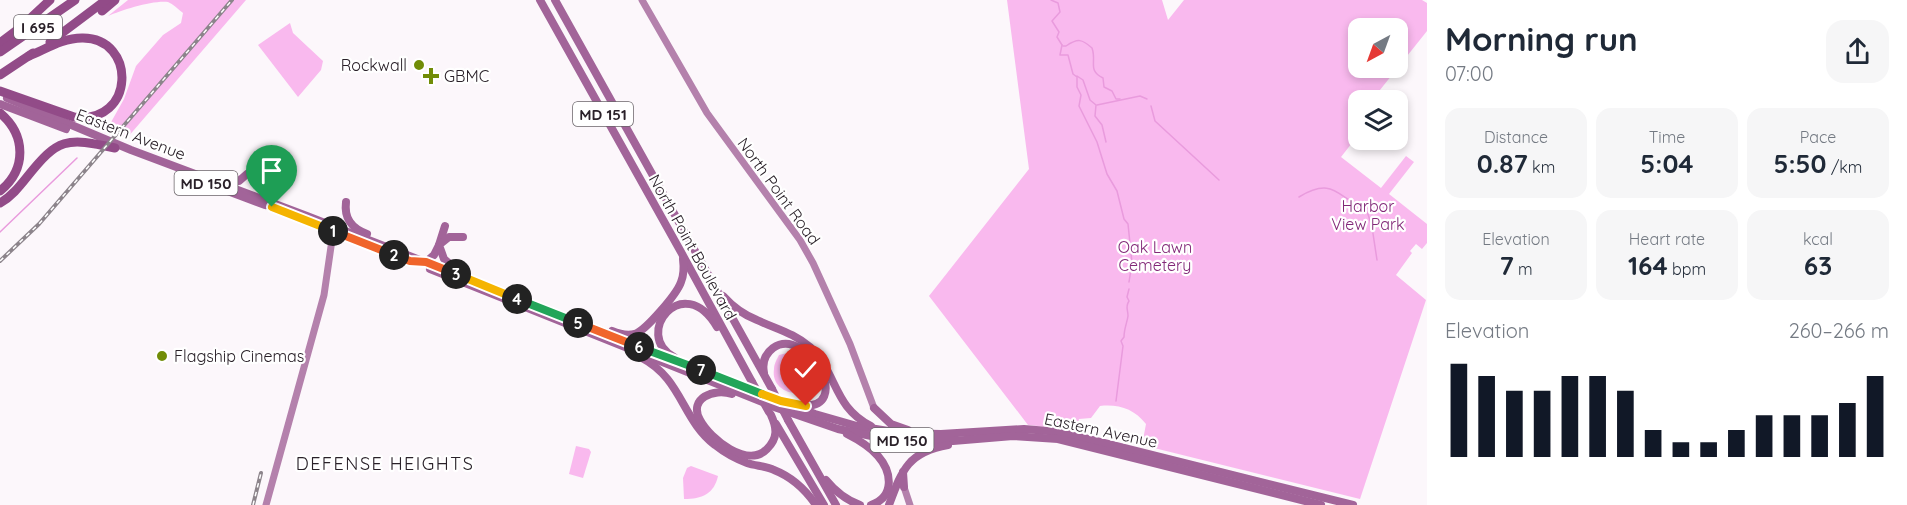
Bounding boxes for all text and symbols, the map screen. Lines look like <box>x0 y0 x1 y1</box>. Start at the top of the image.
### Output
road number: I 695 <box>14 15 62 39</box>
north arrow <box>1348 18 1408 78</box>
map controls <box>1348 18 1408 150</box>
text: Morning run <box>1445 18 1638 59</box>
button: share <box>1826 20 1889 83</box>
place label: Rockwall <box>341 55 407 75</box>
marker: Rockwall <box>412 58 426 72</box>
text: 07:00 <box>1445 61 1494 86</box>
place label: GBMC <box>444 66 489 86</box>
marker: GBMC <box>422 67 440 85</box>
button: layers <box>1348 90 1408 150</box>
road number: MD 151 <box>573 102 633 126</box>
street label: Eastern Avenue <box>74 104 188 164</box>
text: Distance <box>1484 127 1548 147</box>
text: Time <box>1649 127 1685 147</box>
text: Pace <box>1800 127 1836 147</box>
street label: North Point Road <box>733 134 825 248</box>
pin <box>246 145 297 207</box>
text: 0.87 <box>1477 147 1528 180</box>
text: 5:04 <box>1640 147 1694 180</box>
text: 5:50 <box>1774 147 1827 180</box>
icon: arrive <box>255 154 288 187</box>
text: km <box>1528 157 1555 177</box>
text: /km <box>1827 157 1862 177</box>
road number: MD 150 <box>174 171 238 195</box>
street label: North Point Boulevard <box>645 171 741 323</box>
park label: Harbor View Park <box>1331 196 1405 234</box>
pin: 1 <box>318 216 348 246</box>
text: 1 <box>330 221 336 241</box>
text: Elevation <box>1482 229 1550 249</box>
text: Heart rate <box>1629 229 1705 249</box>
text: kcal <box>1803 229 1833 249</box>
park label: Oak Lawn Cemetery <box>1118 237 1192 275</box>
pin: 2 <box>379 240 409 270</box>
text: 2 <box>389 245 399 265</box>
text: 7 <box>1499 249 1514 282</box>
text: 164 <box>1628 249 1668 282</box>
text: 63 <box>1804 249 1832 282</box>
pin: 3 <box>441 259 471 289</box>
text: m <box>1514 259 1533 279</box>
text: bpm <box>1668 259 1706 279</box>
text: 3 <box>452 264 460 284</box>
pin: 4 <box>502 284 532 314</box>
text: 4 <box>512 289 522 309</box>
pin: 5 <box>563 308 593 338</box>
text: 5 <box>573 313 583 333</box>
text: Elevation <box>1445 318 1529 343</box>
text: 260–266 m <box>1789 318 1889 343</box>
pin: 6 <box>624 332 654 362</box>
text: 6 <box>635 337 643 357</box>
pin <box>780 344 831 406</box>
place label: Flagship Cinemas <box>174 346 304 366</box>
marker: Flagship Cinemas <box>155 349 169 363</box>
icon: check <box>789 353 822 386</box>
pin: 7 <box>686 355 716 385</box>
text: 7 <box>697 360 705 380</box>
street label: Eastern Avenue <box>1043 408 1159 452</box>
road number: MD 150 <box>870 428 934 452</box>
district label: DEFENSE HEIGHTS <box>296 452 474 475</box>

